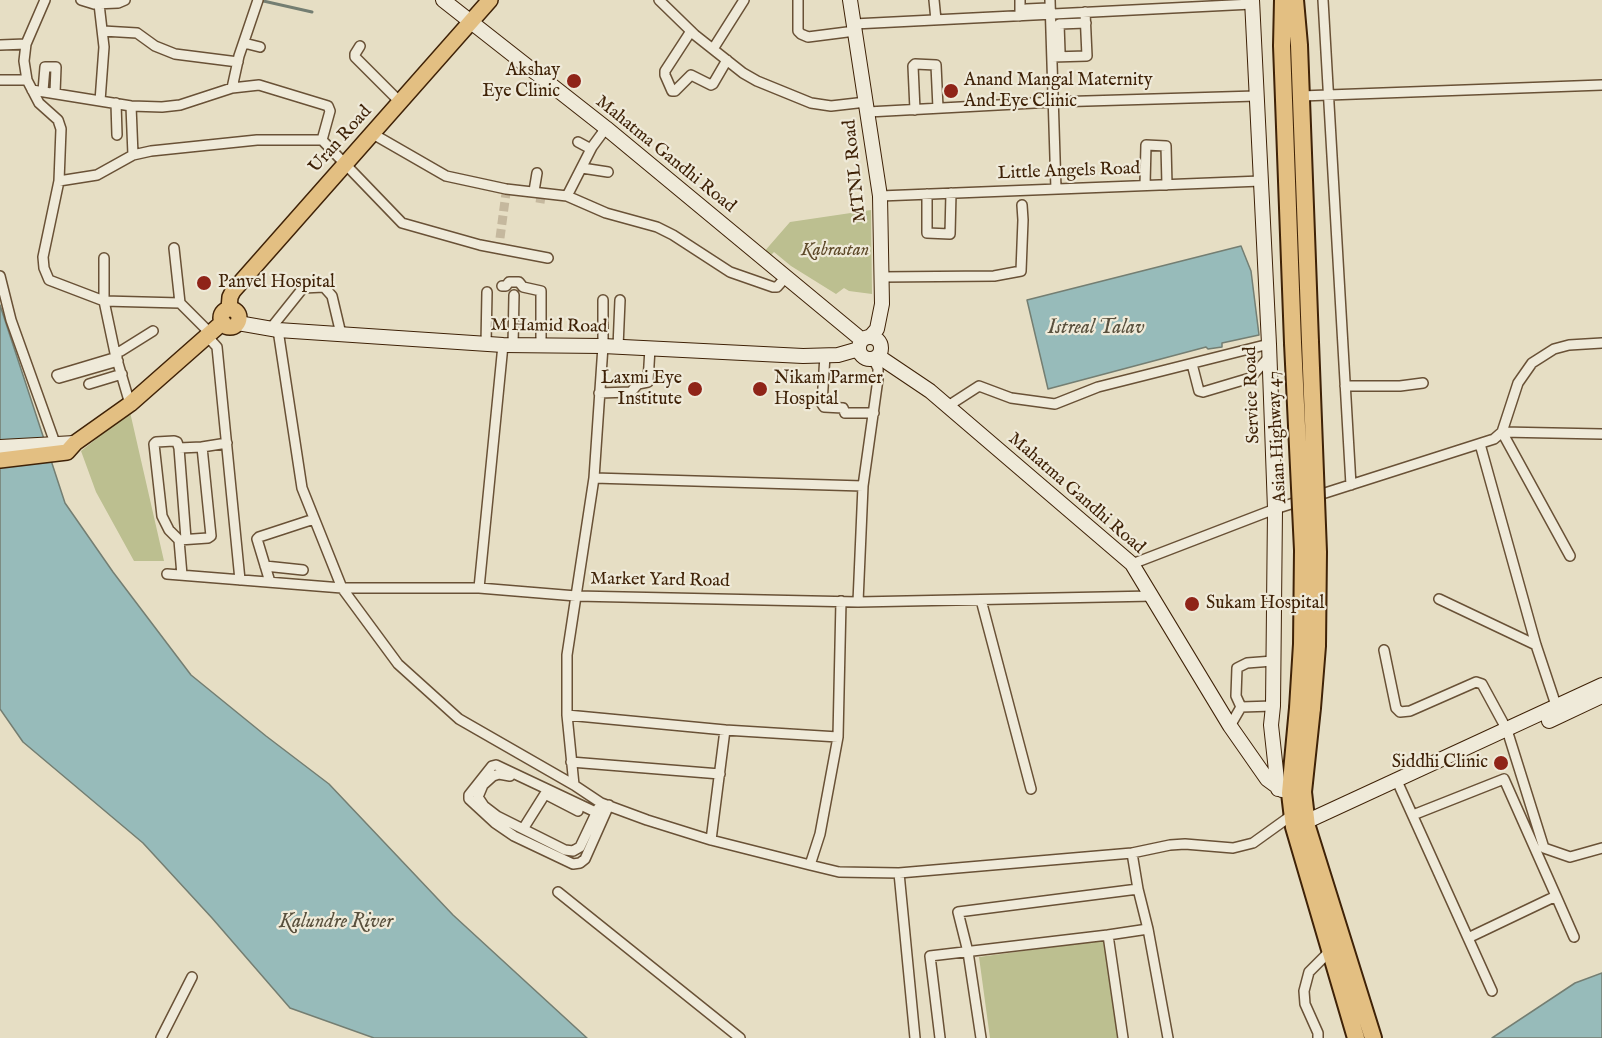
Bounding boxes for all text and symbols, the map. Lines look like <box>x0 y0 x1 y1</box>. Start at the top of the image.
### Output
place label: Akshay Eye Clinic <box>482 60 560 103</box>
place label: Anand Mangal Maternity And Eye Clinic <box>964 70 1152 112</box>
marker: Akshay Eye Clinic <box>565 72 583 90</box>
marker: Anand Mangal Maternity And Eye Clinic <box>942 82 960 100</box>
street label: Mahatma Gandhi Road <box>591 92 739 218</box>
street label: Uran Road <box>305 102 377 178</box>
street label: MTNL Road <box>840 119 872 223</box>
street label: Little Angels Road <box>997 159 1141 185</box>
park label: Kabrastan <box>801 240 869 262</box>
place label: Panvel Hospital <box>218 272 335 294</box>
marker: Panvel Hospital <box>195 274 213 292</box>
street label: M Hamid Road <box>490 315 608 339</box>
water label: Istreal Talav <box>1048 317 1144 341</box>
street label: Service Road <box>1241 346 1265 444</box>
place label: Laxmi Eye Institute <box>601 368 682 410</box>
place label: Nikam Parmer Hospital <box>774 368 883 410</box>
street label: Asian Highway 47 <box>1264 370 1292 504</box>
marker: Laxmi Eye Institute <box>686 380 704 398</box>
marker: Nikam Parmer Hospital <box>751 380 769 398</box>
street label: Mahatma Gandhi Road <box>1003 429 1149 559</box>
street label: Market Yard Road <box>590 569 730 593</box>
place label: Sukam Hospital <box>1206 593 1324 615</box>
marker: Sukam Hospital <box>1183 595 1201 613</box>
place label: Siddhi Clinic <box>1392 752 1488 774</box>
marker: Siddhi Clinic <box>1492 754 1510 772</box>
water label: Kalundre River <box>279 911 393 935</box>

